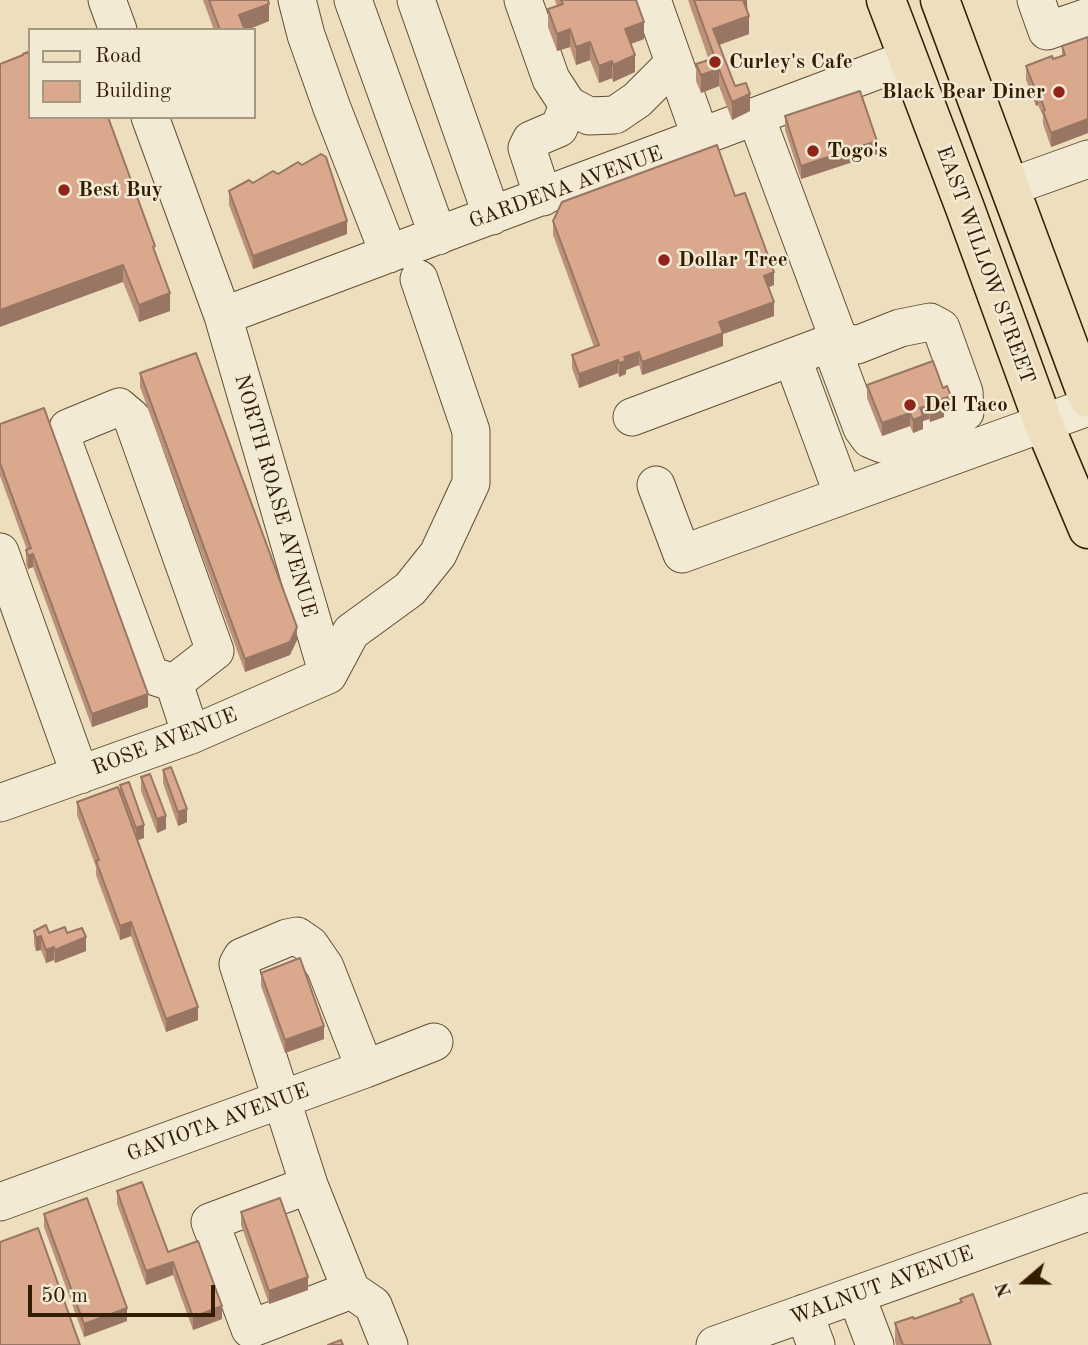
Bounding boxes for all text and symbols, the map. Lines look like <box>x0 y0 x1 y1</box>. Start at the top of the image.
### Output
legend <box>28 28 256 119</box>
text: Road <box>95 46 142 67</box>
place label: Curley's Cafe <box>729 49 853 75</box>
marker: Curley's Cafe <box>707 54 723 70</box>
place label: Black Bear Diner <box>882 79 1045 105</box>
text: Building <box>95 81 171 102</box>
marker: Black Bear Diner <box>1051 84 1067 100</box>
place label: Togo's <box>827 138 888 164</box>
street label: GARDENA AVENUE <box>466 141 666 235</box>
street label: EAST WILLOW STREET <box>930 142 1040 388</box>
marker: Togo's <box>805 143 821 159</box>
place label: Best Buy <box>78 177 163 203</box>
marker: Best Buy <box>56 182 72 198</box>
place label: Dollar Tree <box>678 247 788 273</box>
marker: Dollar Tree <box>656 252 672 268</box>
street label: NORTH ROASE AVENUE <box>228 372 322 620</box>
place label: Del Taco <box>924 392 1008 418</box>
marker: Del Taco <box>902 397 918 413</box>
street label: ROSE AVENUE <box>89 703 241 781</box>
street label: GAVIOTA AVENUE <box>124 1078 312 1168</box>
street label: WALNUT AVENUE <box>787 1241 977 1331</box>
north arrow <box>990 1247 1060 1317</box>
scale bar <box>32 1272 219 1316</box>
text: N <box>993 1279 1016 1299</box>
text: 50 m <box>41 1286 88 1307</box>

